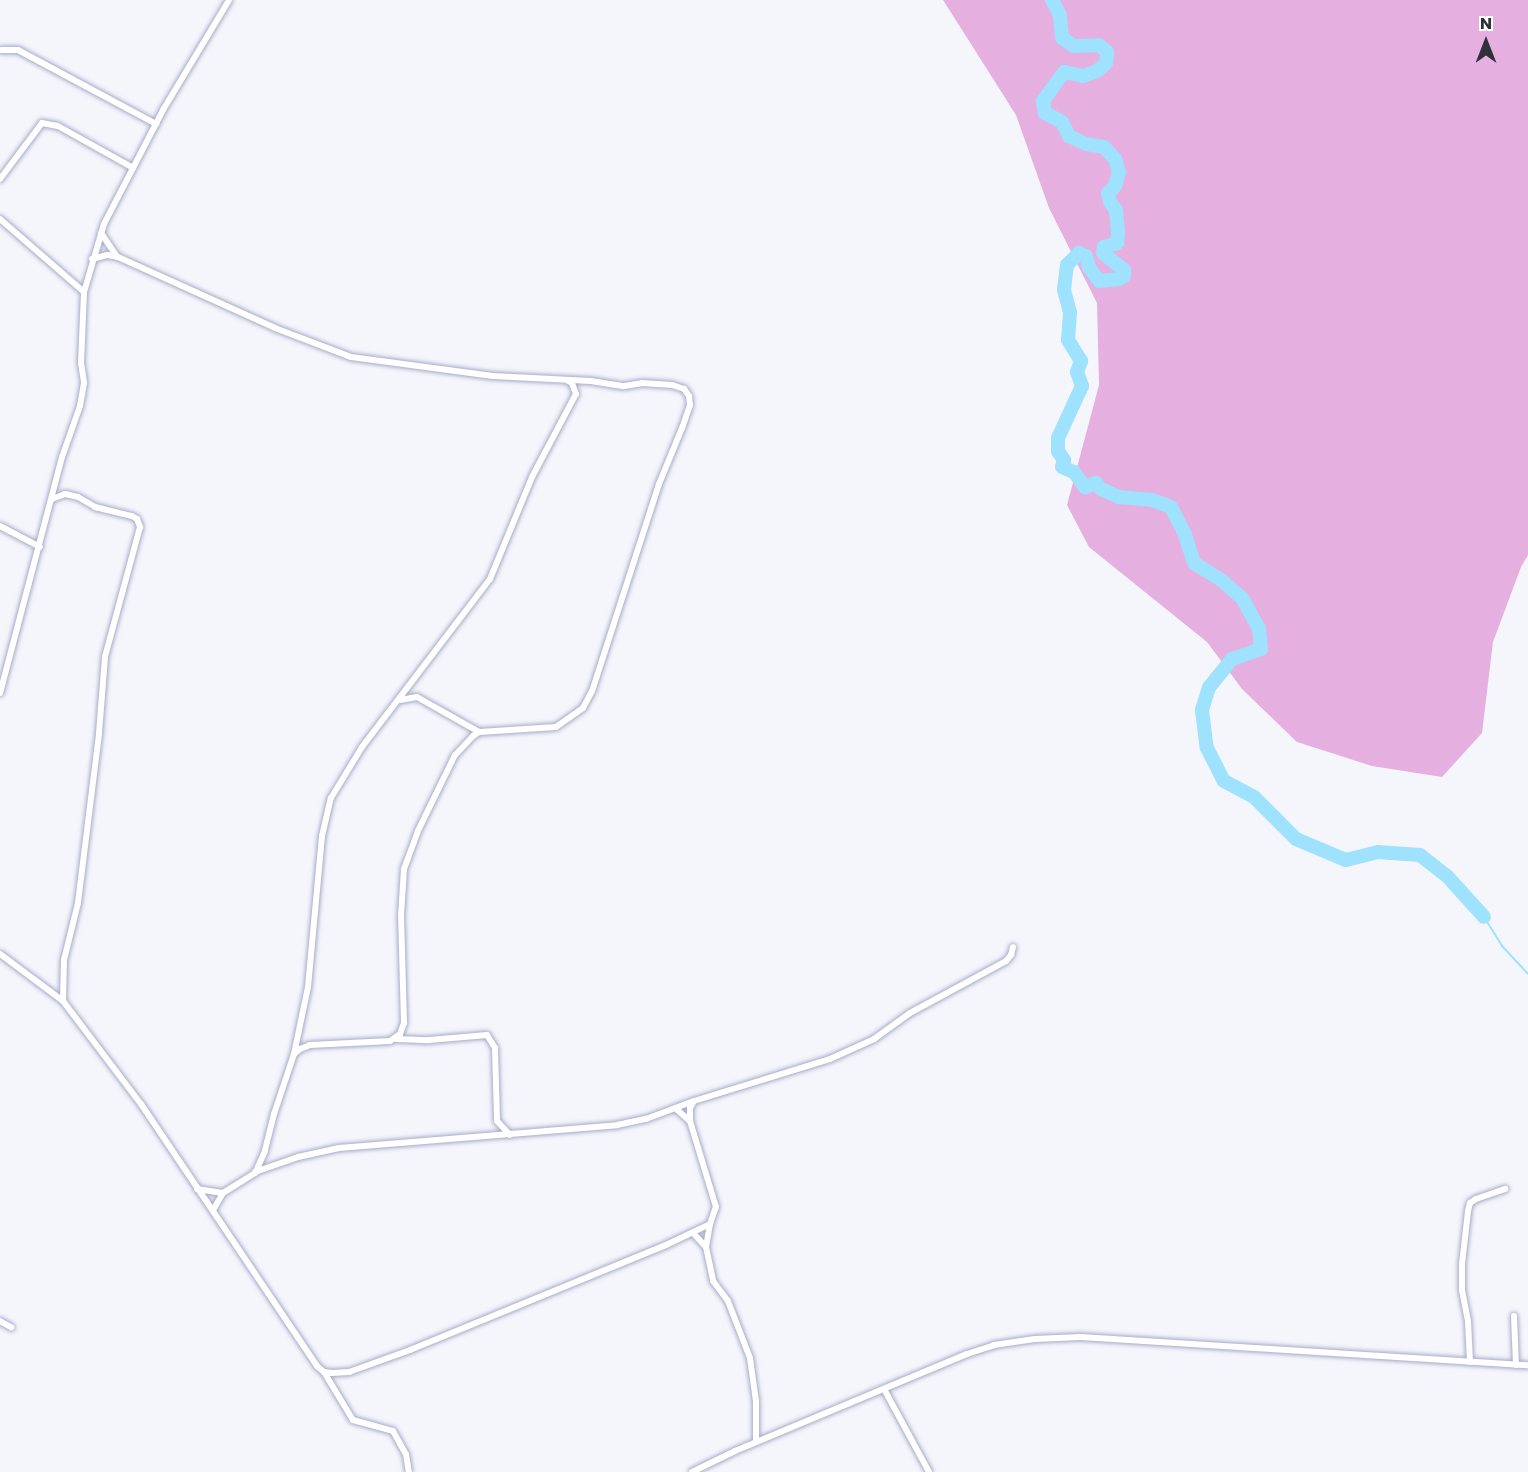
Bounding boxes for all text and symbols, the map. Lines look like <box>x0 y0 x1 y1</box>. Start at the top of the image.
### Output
north arrow <box>1456 12 1516 72</box>
text: N <box>1480 12 1492 35</box>

